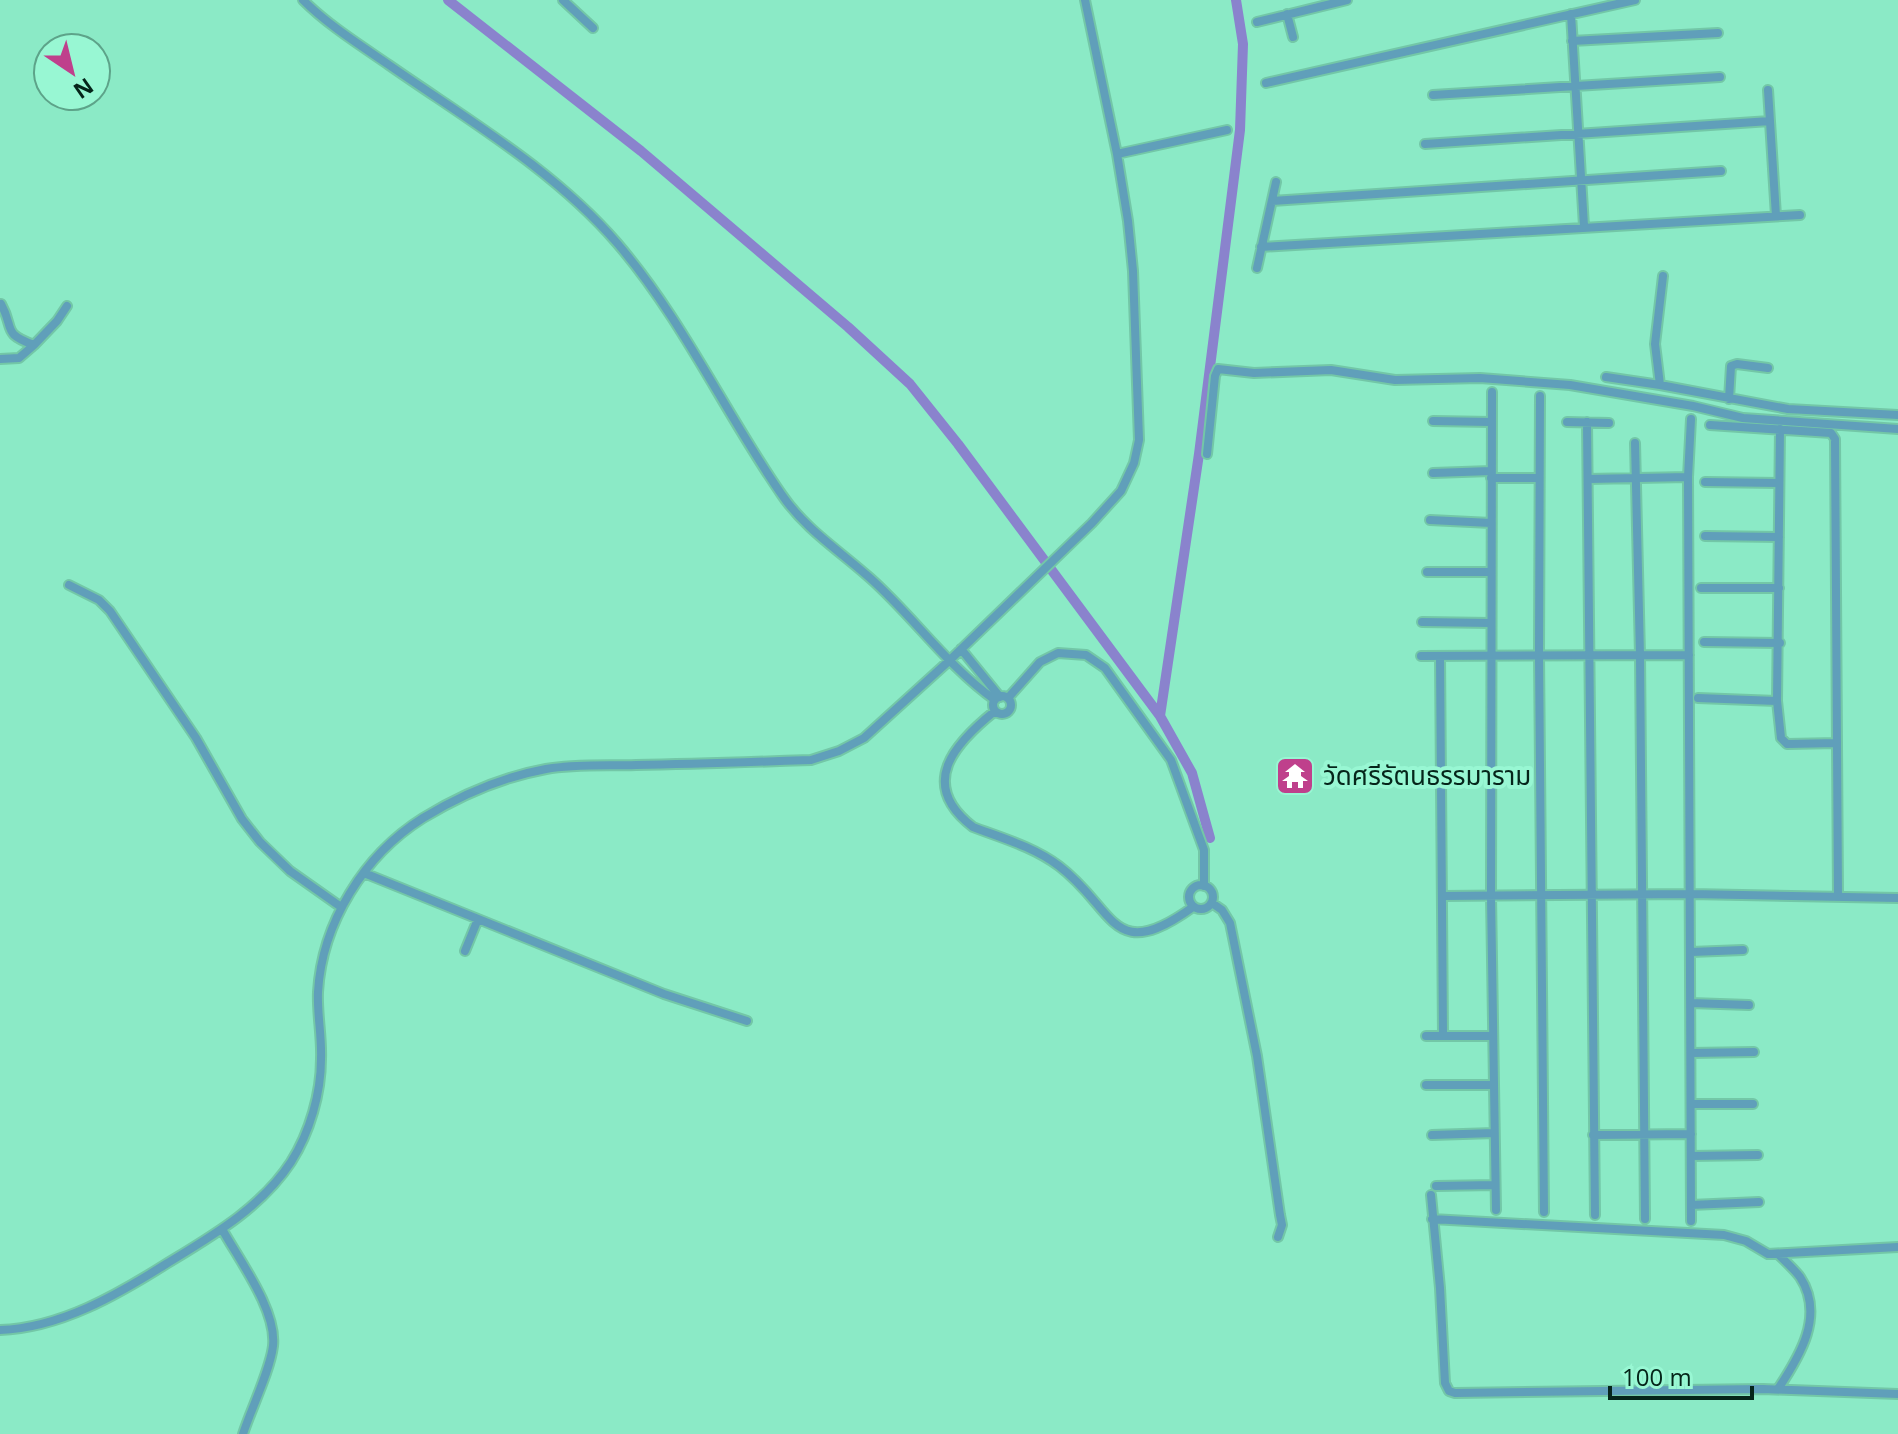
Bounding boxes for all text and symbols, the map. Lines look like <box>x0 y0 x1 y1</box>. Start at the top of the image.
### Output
north arrow <box>32 32 112 112</box>
text: N <box>68 72 100 107</box>
temple icon: วัดศรีรัตนธรรมาราม <box>1274 755 1316 797</box>
place label: วัดศรีรัตนธรรมาราม <box>1323 757 1531 793</box>
scale bar <box>1610 1350 1752 1400</box>
text: 100 m <box>1622 1360 1692 1393</box>

